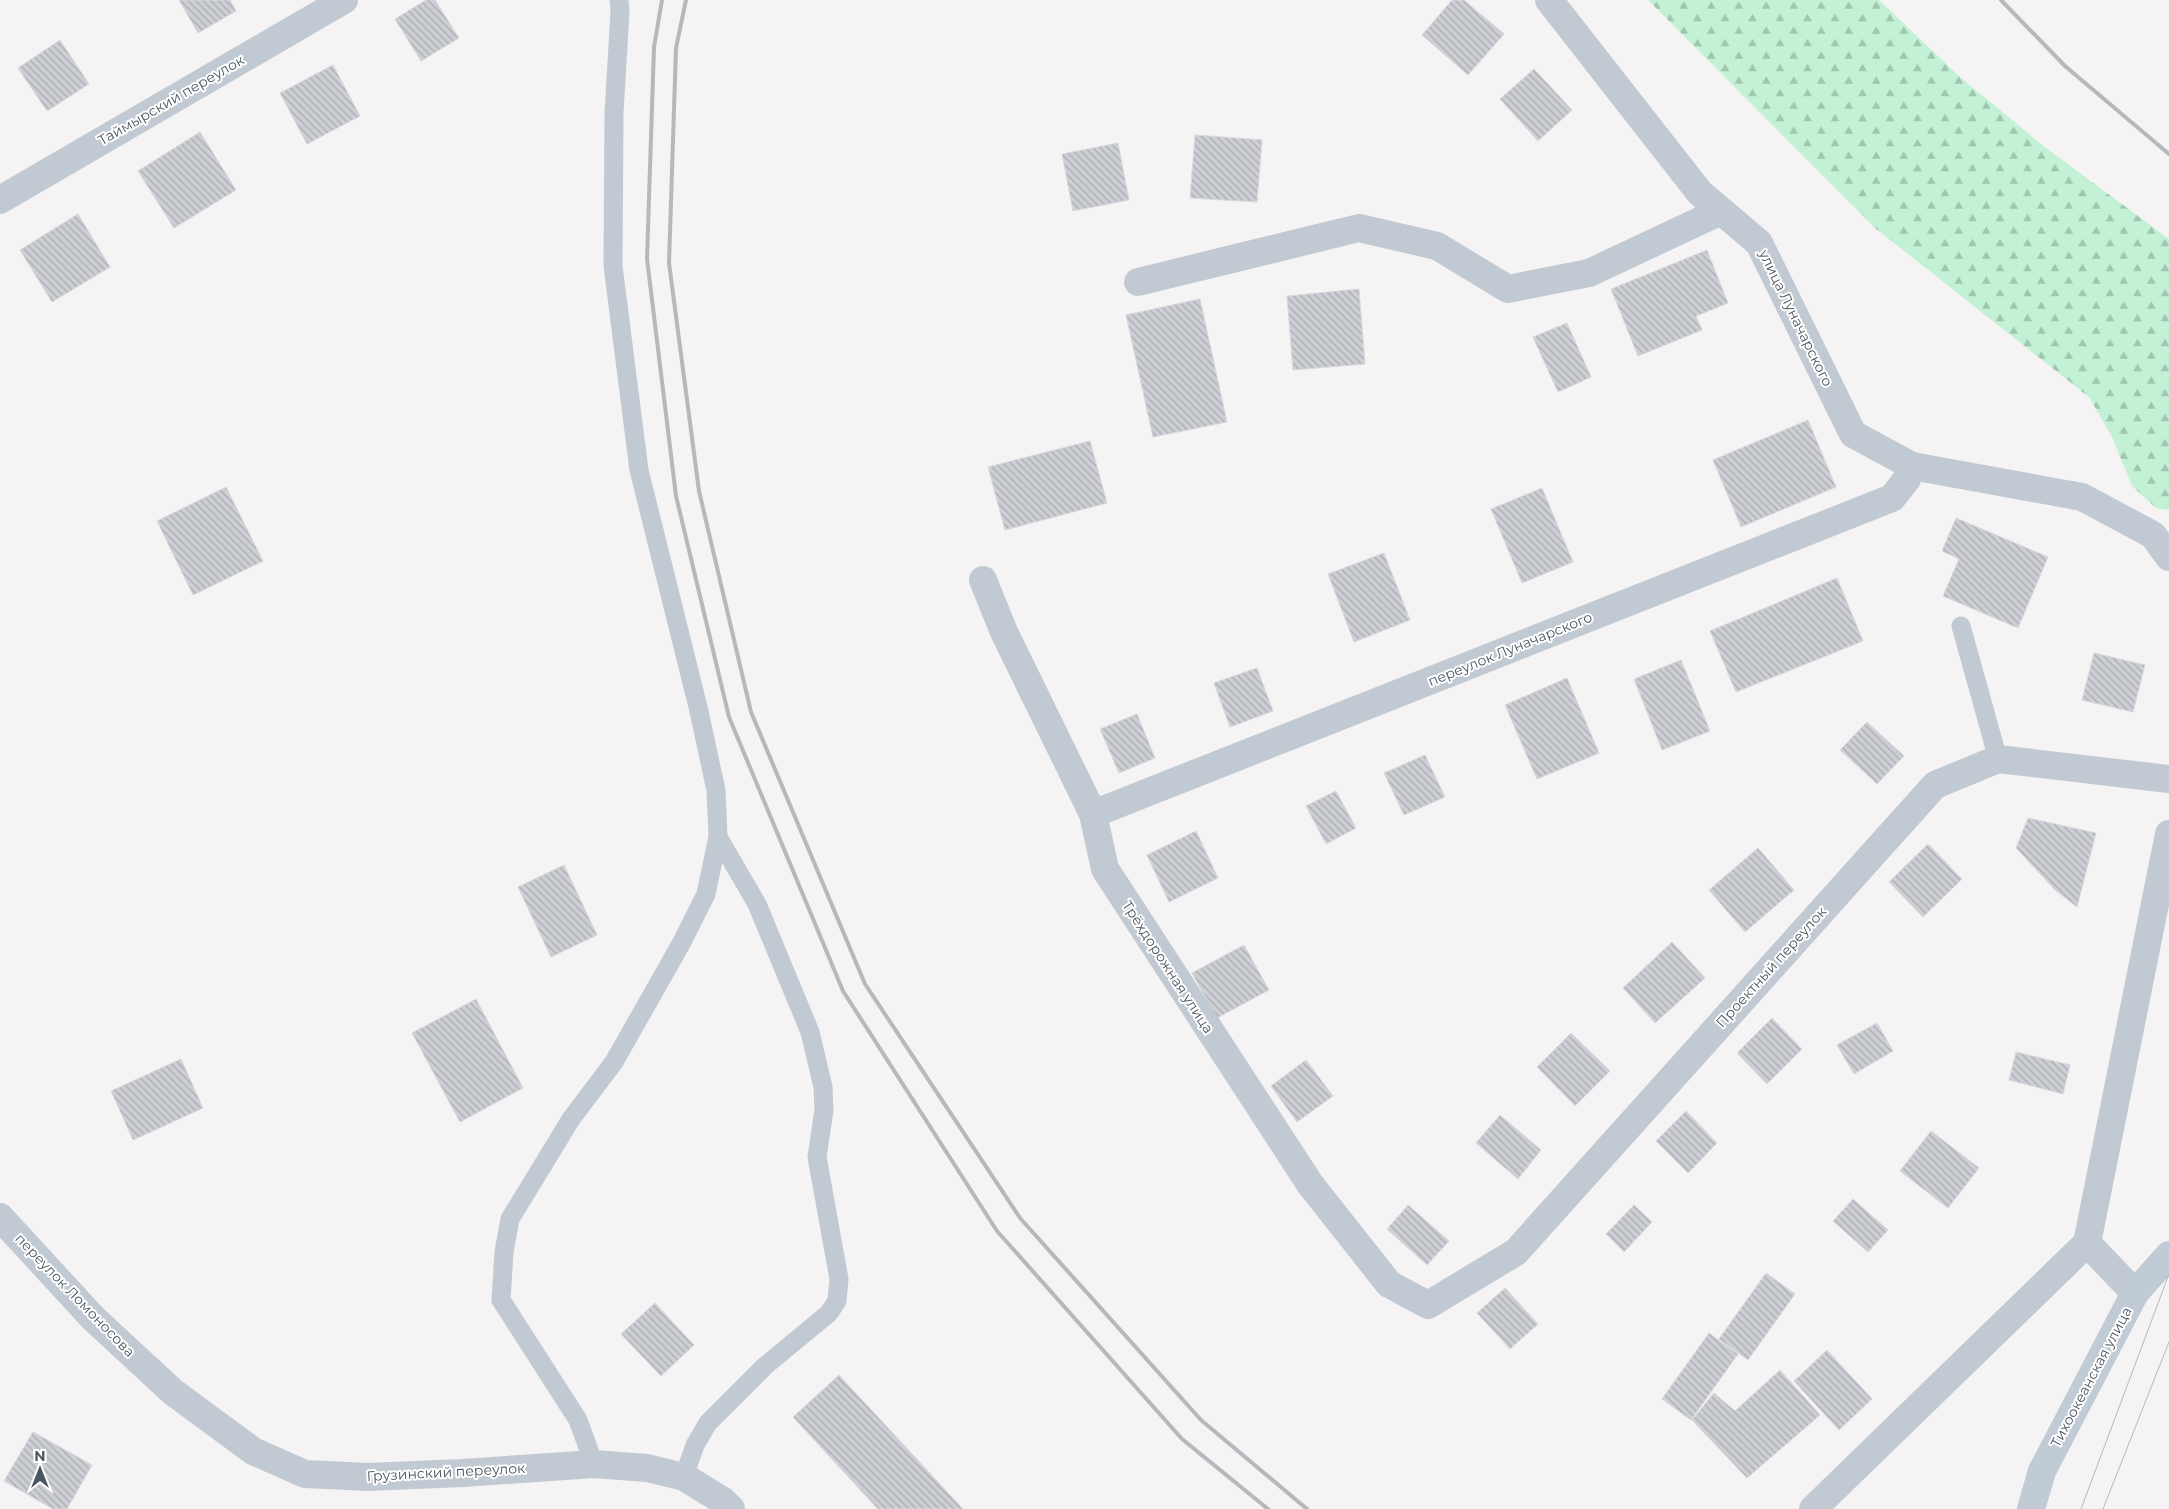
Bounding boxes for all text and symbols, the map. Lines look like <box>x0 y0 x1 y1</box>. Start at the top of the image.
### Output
street label: Таймырский переулок <box>95 51 247 149</box>
street label: улица Луначарского <box>1755 246 1837 389</box>
street label: переулок Луначарского <box>1425 608 1595 690</box>
street label: Трёхдорожная улица <box>1118 897 1218 1037</box>
street label: Проектный переулок <box>1712 903 1830 1031</box>
street label: переулок Ломоносова <box>11 1229 139 1361</box>
street label: Тихоокеанская улица <box>2046 1304 2136 1450</box>
north arrow <box>15 1444 65 1494</box>
text: N <box>34 1447 46 1465</box>
street label: Грузинский переулок <box>366 1459 526 1485</box>

